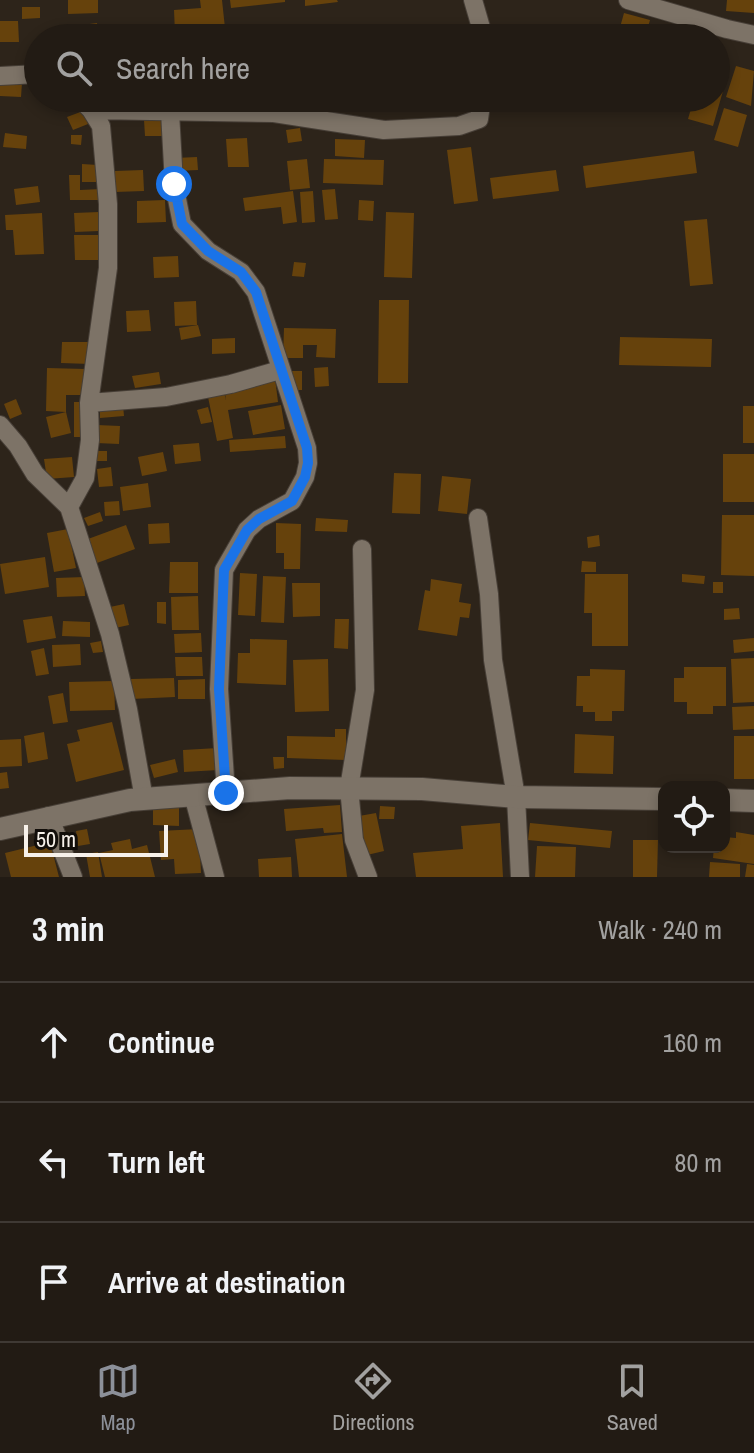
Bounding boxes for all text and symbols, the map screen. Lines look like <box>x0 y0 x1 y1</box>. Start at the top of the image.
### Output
search box <box>24 24 730 112</box>
icon: search <box>52 46 96 90</box>
text: Search here <box>116 48 250 88</box>
route start <box>156 166 192 202</box>
route end <box>208 775 244 811</box>
map controls <box>658 781 730 853</box>
button: locate <box>658 781 730 853</box>
scale bar <box>24 821 168 857</box>
text: 50 m <box>36 824 76 854</box>
text: 3 min <box>32 906 105 952</box>
text: Walk · 240 m <box>598 912 722 947</box>
icon: ahead <box>32 1020 76 1064</box>
text: Continue <box>108 1022 215 1062</box>
text: 160 m <box>663 1025 722 1060</box>
icon: left <box>32 1140 76 1184</box>
text: Turn left <box>108 1142 205 1182</box>
text: 80 m <box>675 1145 722 1180</box>
icon: arrive <box>32 1260 76 1304</box>
text: Arrive at destination <box>108 1262 346 1302</box>
tab: Map <box>96 1359 140 1437</box>
tab: Directions <box>332 1359 415 1437</box>
tab: Saved <box>607 1359 658 1437</box>

